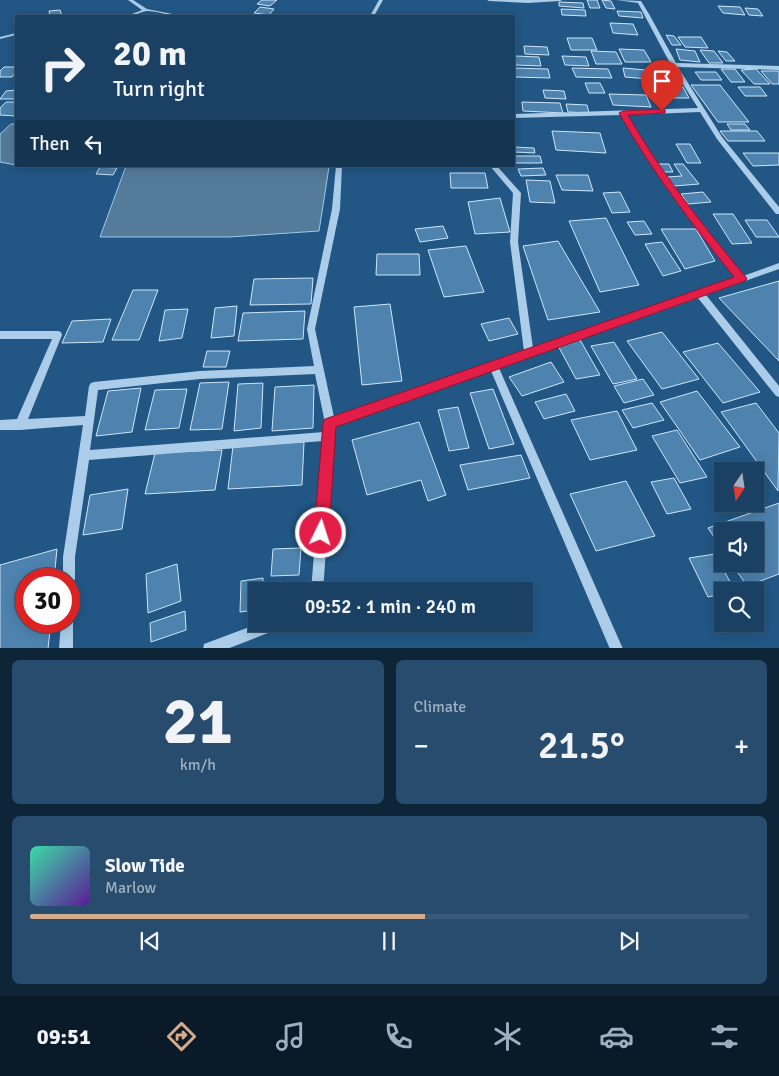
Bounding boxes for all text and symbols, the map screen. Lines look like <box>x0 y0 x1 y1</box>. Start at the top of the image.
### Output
text: 20 m <box>113 32 187 75</box>
icon: right <box>30 35 95 100</box>
pin <box>641 60 683 111</box>
icon: arrive <box>648 67 676 95</box>
text: Turn right <box>113 75 205 102</box>
icon: left <box>80 130 108 158</box>
text: Then <box>30 132 70 156</box>
north arrow <box>714 462 764 512</box>
map controls <box>714 462 764 632</box>
position arrow <box>294 506 346 558</box>
button: sound <box>714 522 764 572</box>
speed limit sign: 30 <box>15 568 80 633</box>
button: search <box>714 582 764 632</box>
text: 09:52 · 1 min · 240 m <box>305 595 476 619</box>
text: 21 <box>163 682 233 762</box>
text: Climate <box>414 697 466 717</box>
text: 21.5° <box>538 722 625 769</box>
text: − <box>414 729 429 763</box>
text: + <box>734 729 749 763</box>
text: km/h <box>180 755 216 775</box>
text: Slow Tide <box>105 854 185 878</box>
text: Marlow <box>105 878 156 898</box>
icon: previous <box>136 927 164 955</box>
icon: pause <box>375 927 403 955</box>
icon: next <box>615 927 643 955</box>
icon: directions <box>164 1019 199 1054</box>
icon: music <box>273 1019 308 1054</box>
icon: phone <box>381 1019 416 1054</box>
icon: climate <box>490 1019 525 1054</box>
icon: car <box>599 1019 634 1054</box>
icon: filters <box>707 1019 742 1054</box>
text: 09:51 <box>37 1023 91 1050</box>

